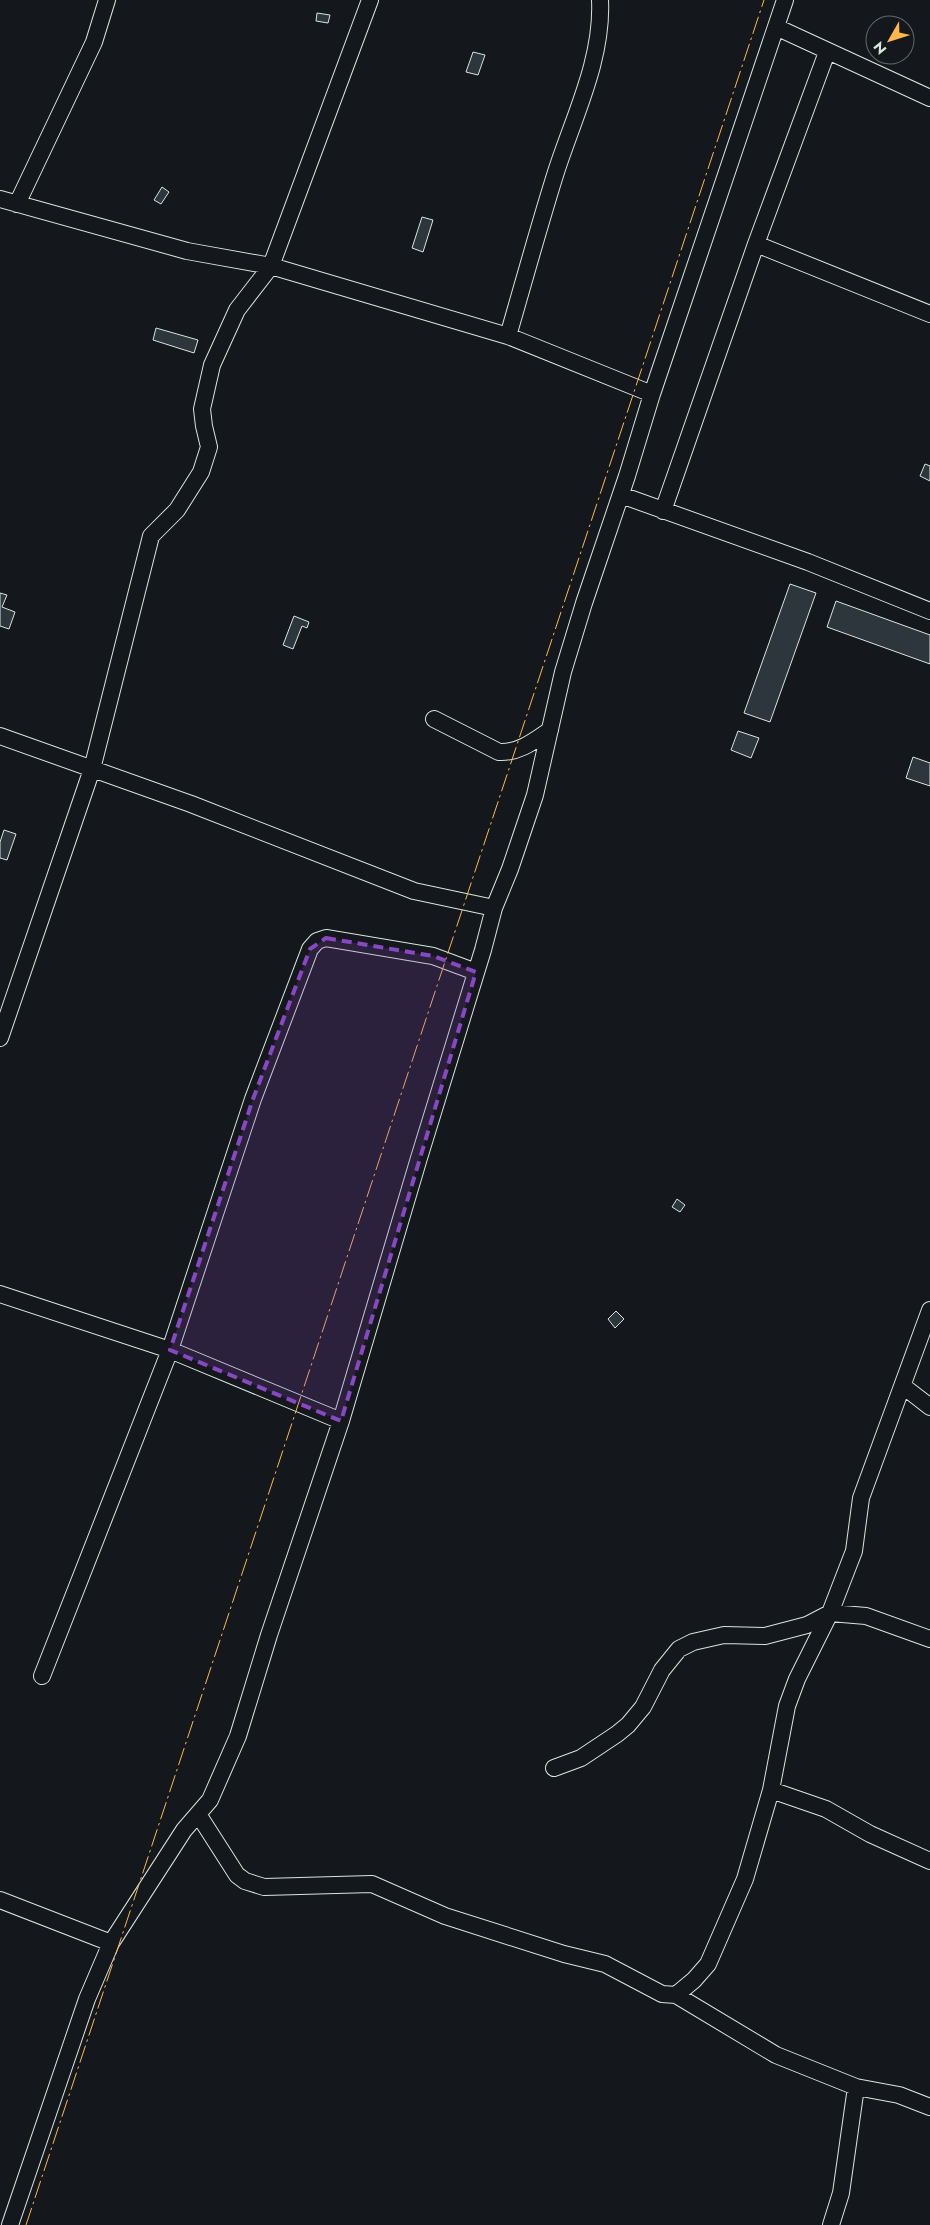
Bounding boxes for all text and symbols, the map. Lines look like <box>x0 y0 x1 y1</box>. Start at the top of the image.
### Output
north arrow <box>865 15 915 65</box>
text: N <box>869 38 891 59</box>

